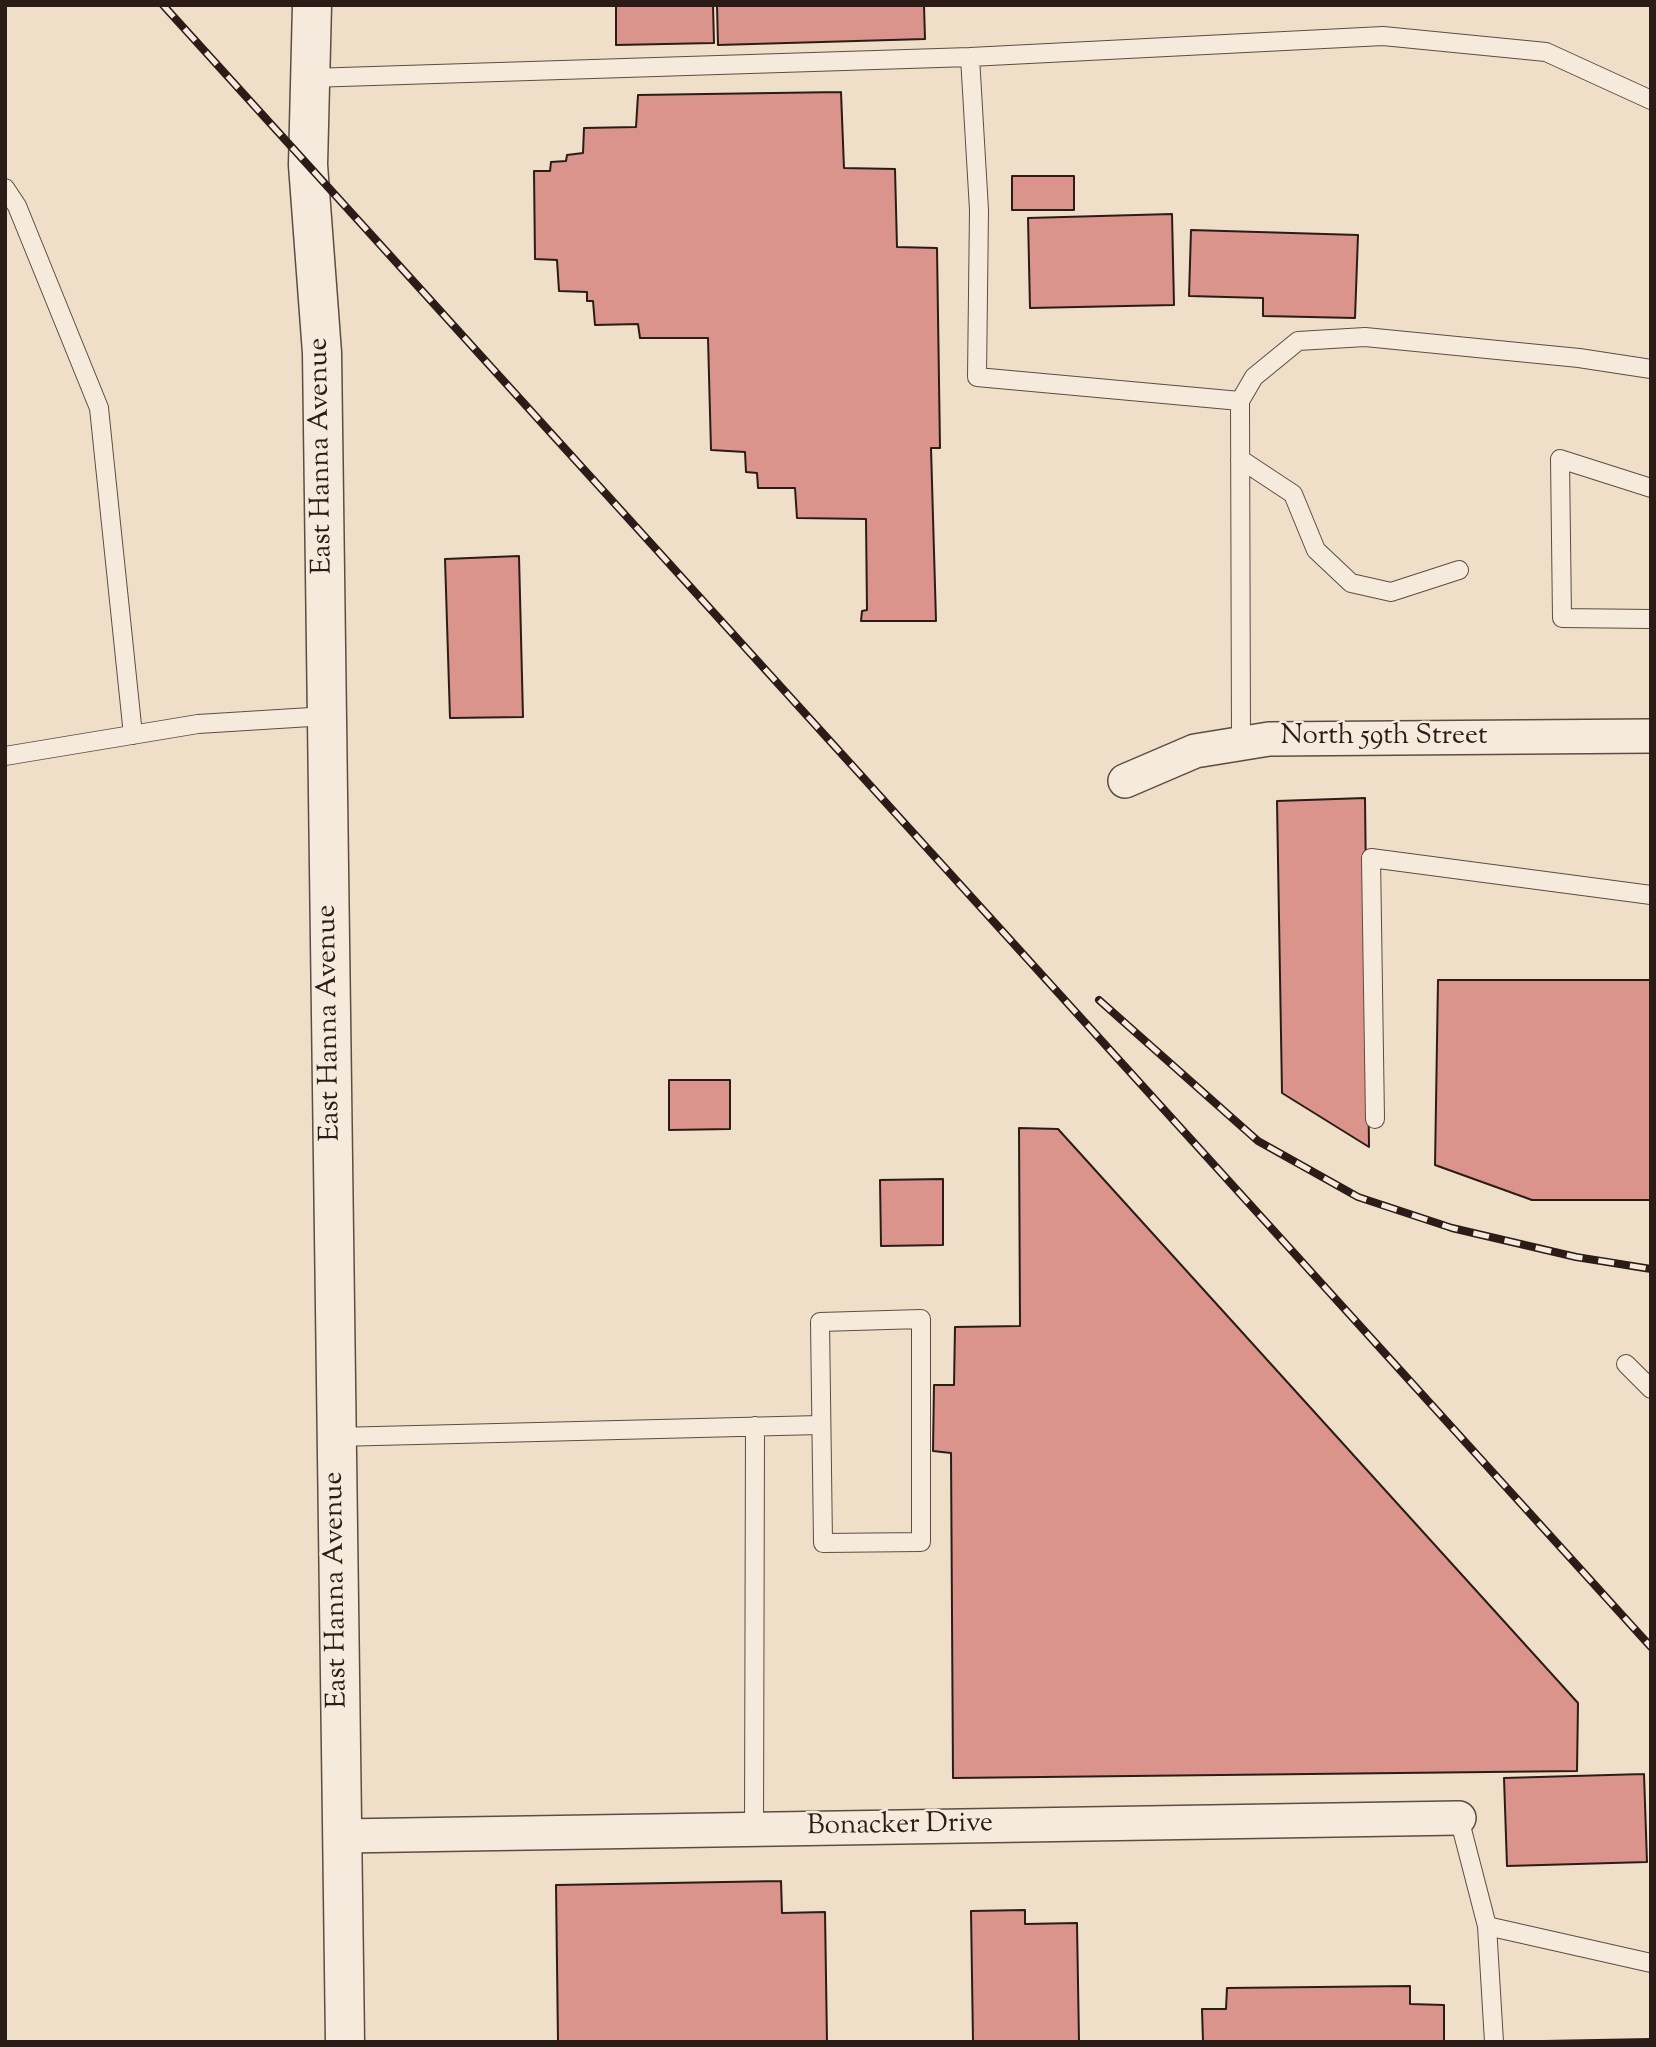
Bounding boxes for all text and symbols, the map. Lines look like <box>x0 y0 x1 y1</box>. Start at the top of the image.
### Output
street label: East Hanna Avenue <box>304 337 342 575</box>
street label: North 59th Street <box>1280 721 1488 755</box>
street label: East Hanna Avenue <box>312 904 350 1142</box>
street label: East Hanna Avenue <box>319 1471 357 1709</box>
street label: Bonacker Drive <box>807 1809 993 1845</box>

